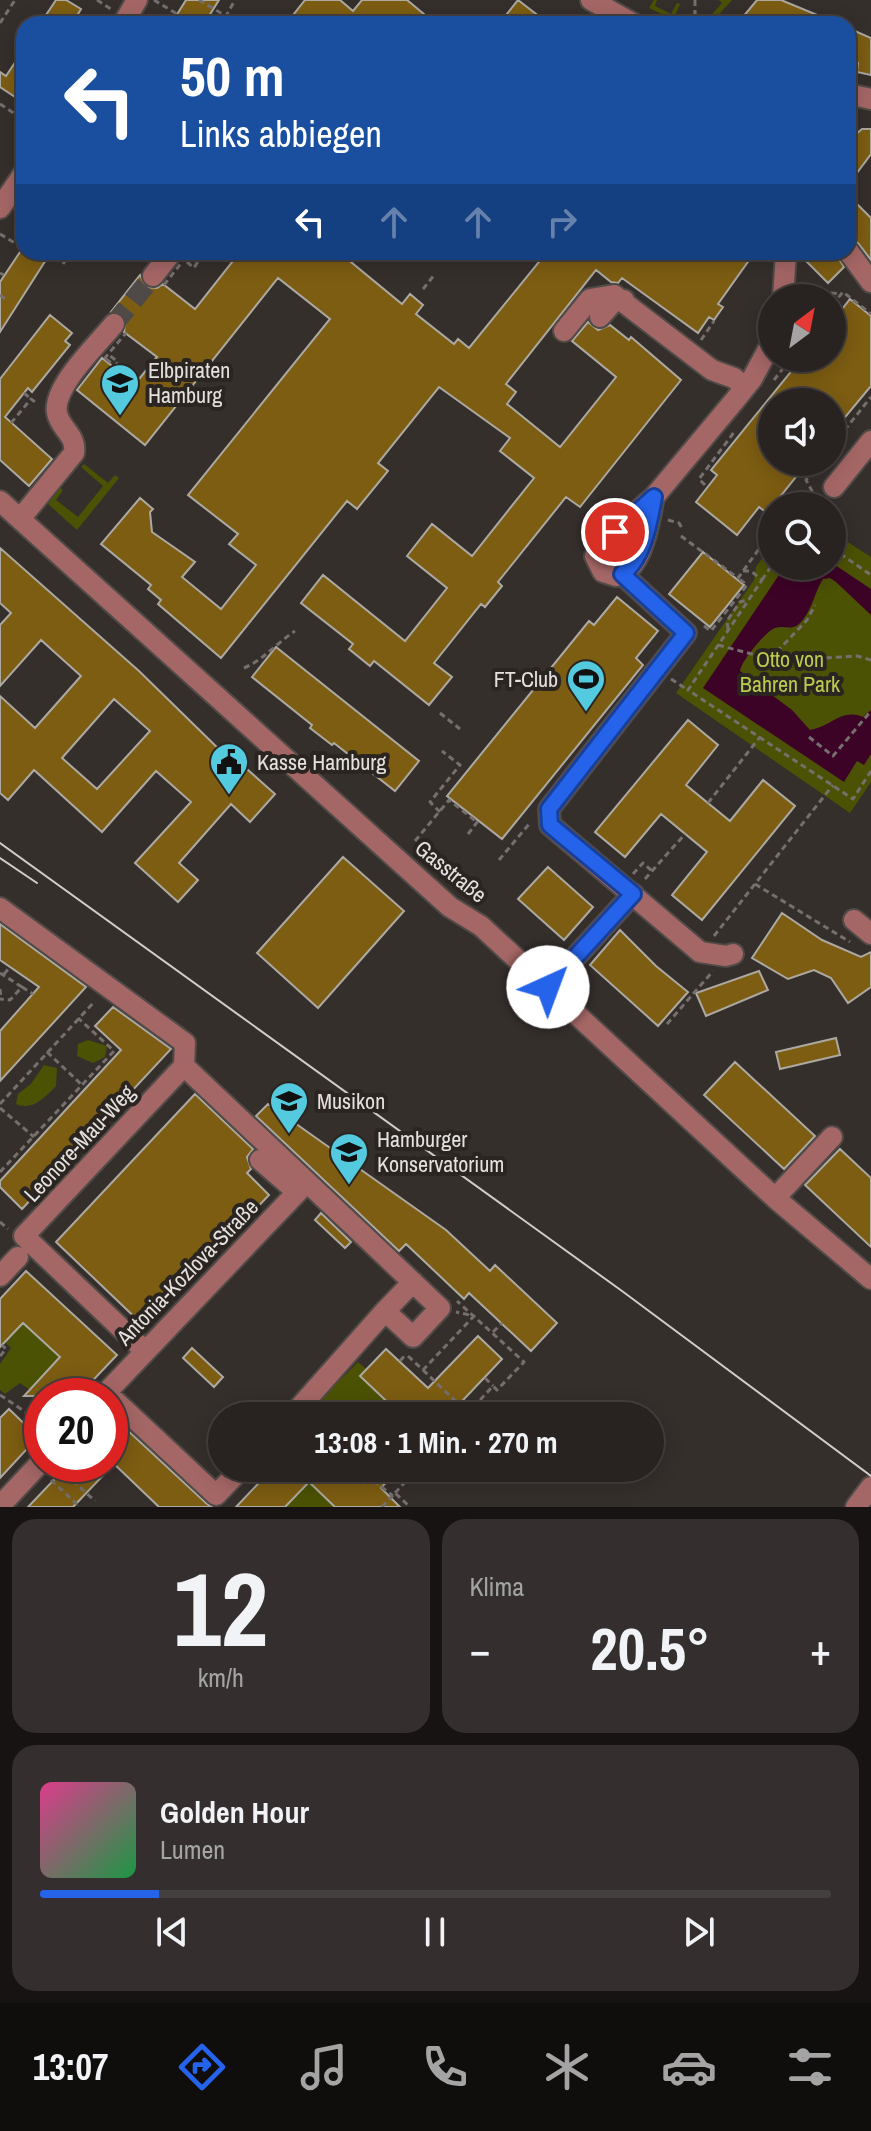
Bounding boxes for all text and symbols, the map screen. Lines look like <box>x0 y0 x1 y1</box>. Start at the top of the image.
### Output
text: 50 m <box>180 38 285 113</box>
icon: left <box>48 48 152 152</box>
text: Links abbiegen <box>180 110 382 158</box>
icon: left <box>288 200 332 244</box>
icon: ahead <box>372 200 416 244</box>
icon: ahead <box>456 200 500 244</box>
icon: right <box>540 200 584 244</box>
north arrow <box>758 284 846 372</box>
map controls <box>758 284 846 580</box>
place label: Elbpiraten Hamburg <box>148 355 230 410</box>
school or university icon: Elbpiraten Hamburg <box>99 362 141 417</box>
button: sound <box>758 388 846 476</box>
button: search <box>758 492 846 580</box>
pin <box>581 498 649 566</box>
icon: arrive <box>593 510 637 554</box>
park label: Otto von Bahren Park <box>740 644 841 699</box>
sports icon: FT-Club <box>565 658 607 713</box>
place label: FT-Club <box>494 664 558 694</box>
public building icon: Kasse Hamburg <box>208 741 250 796</box>
place label: Kasse Hamburg <box>257 747 386 777</box>
street label: Gasstraße <box>409 833 493 909</box>
position arrow <box>506 945 590 1029</box>
street label: Leonore-Mau-Weg <box>17 1078 141 1208</box>
school or university icon: Musikon <box>268 1080 310 1135</box>
place label: Musikon <box>317 1086 385 1116</box>
place label: Hamburger Konservatorium <box>377 1124 504 1179</box>
school or university icon: Hamburger Konservatorium <box>328 1131 370 1186</box>
street label: Antonia-Kozlova-Straße <box>109 1192 265 1352</box>
speed limit sign: 20 <box>24 1378 128 1482</box>
text: 13:08 · 1 Min. · 270 m <box>314 1422 558 1462</box>
text: 12 <box>173 1538 268 1678</box>
text: Klima <box>470 1569 524 1604</box>
text: 20.5° <box>590 1608 710 1689</box>
text: − <box>470 1619 491 1679</box>
text: + <box>810 1619 831 1679</box>
text: km/h <box>198 1660 244 1695</box>
text: Golden Hour <box>160 1792 309 1832</box>
text: Lumen <box>160 1832 225 1867</box>
icon: previous <box>150 1910 194 1954</box>
icon: pause <box>413 1910 457 1954</box>
icon: next <box>677 1910 721 1954</box>
icon: directions <box>174 2039 230 2095</box>
icon: music <box>296 2039 352 2095</box>
icon: phone <box>417 2039 473 2095</box>
icon: climate <box>539 2039 595 2095</box>
icon: car <box>661 2039 717 2095</box>
icon: filters <box>782 2039 838 2095</box>
text: 13:07 <box>33 2043 108 2091</box>

